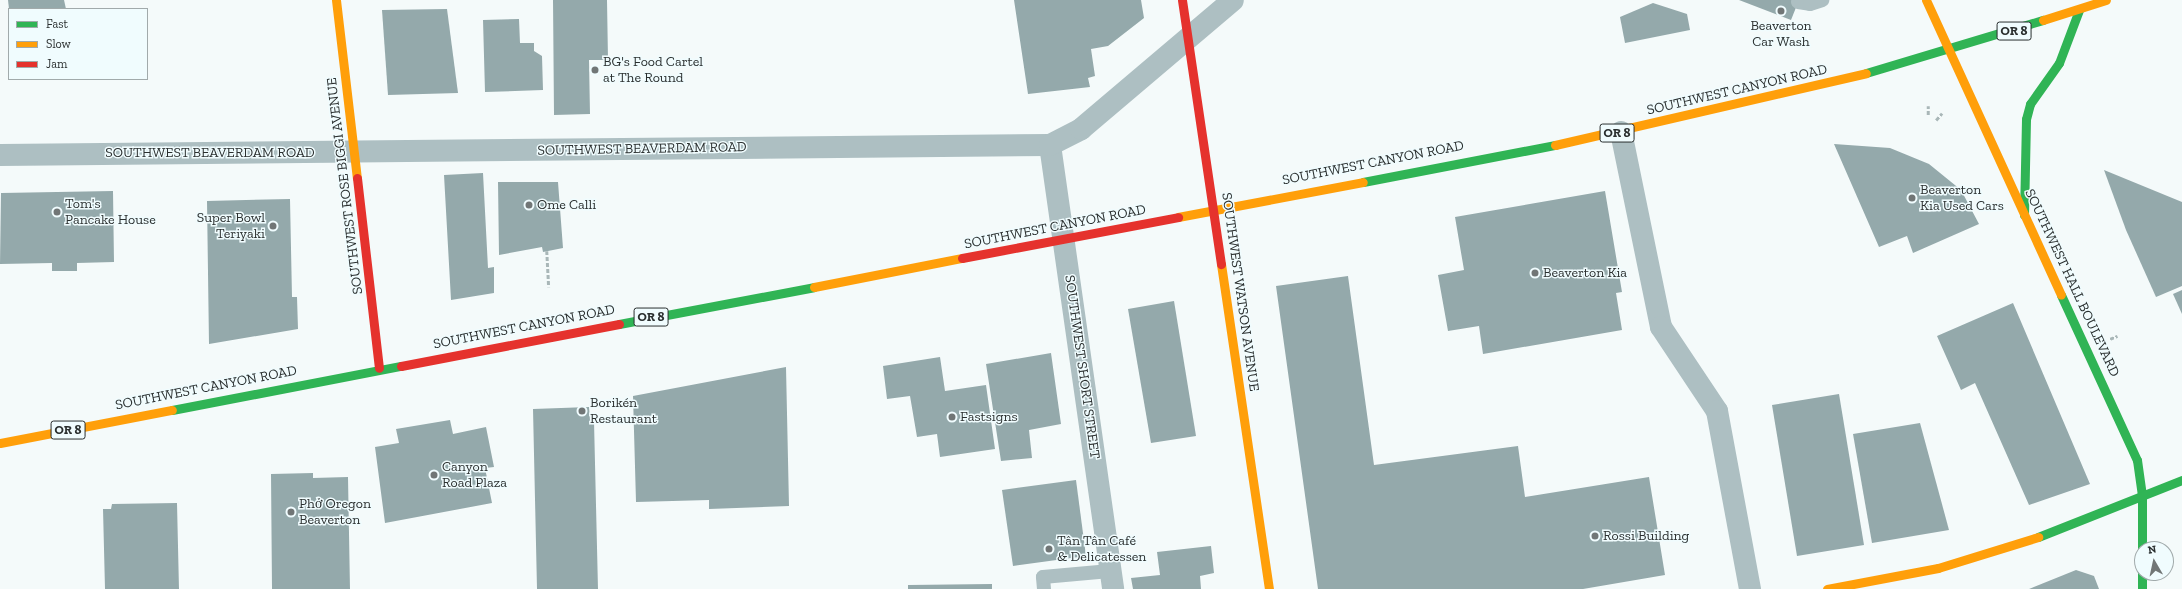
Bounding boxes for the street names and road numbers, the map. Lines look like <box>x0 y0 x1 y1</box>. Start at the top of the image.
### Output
road number: OR 8 <box>1996 20 2032 42</box>
street label: SOUTHWEST CANYON ROAD <box>1645 61 1829 119</box>
street label: SOUTHWEST ROSE BIGGI AVENUE <box>323 76 367 296</box>
road number: OR 8 <box>1599 122 1635 144</box>
street label: SOUTHWEST CANYON ROAD <box>1281 137 1465 189</box>
street label: SOUTHWEST BEAVERDAM ROAD <box>537 139 747 159</box>
street label: SOUTHWEST BEAVERDAM ROAD <box>105 145 315 161</box>
street label: SOUTHWEST HALL BOULEVARD <box>2021 186 2123 380</box>
street label: SOUTHWEST WATSON AVENUE <box>1218 191 1262 393</box>
street label: SOUTHWEST CANYON ROAD <box>963 201 1147 253</box>
street label: SOUTHWEST SHORT STREET <box>1061 274 1103 460</box>
street label: SOUTHWEST CANYON ROAD <box>432 301 616 353</box>
road number: OR 8 <box>633 306 669 328</box>
street label: SOUTHWEST CANYON ROAD <box>114 362 298 414</box>
road number: OR 8 <box>50 419 86 441</box>

